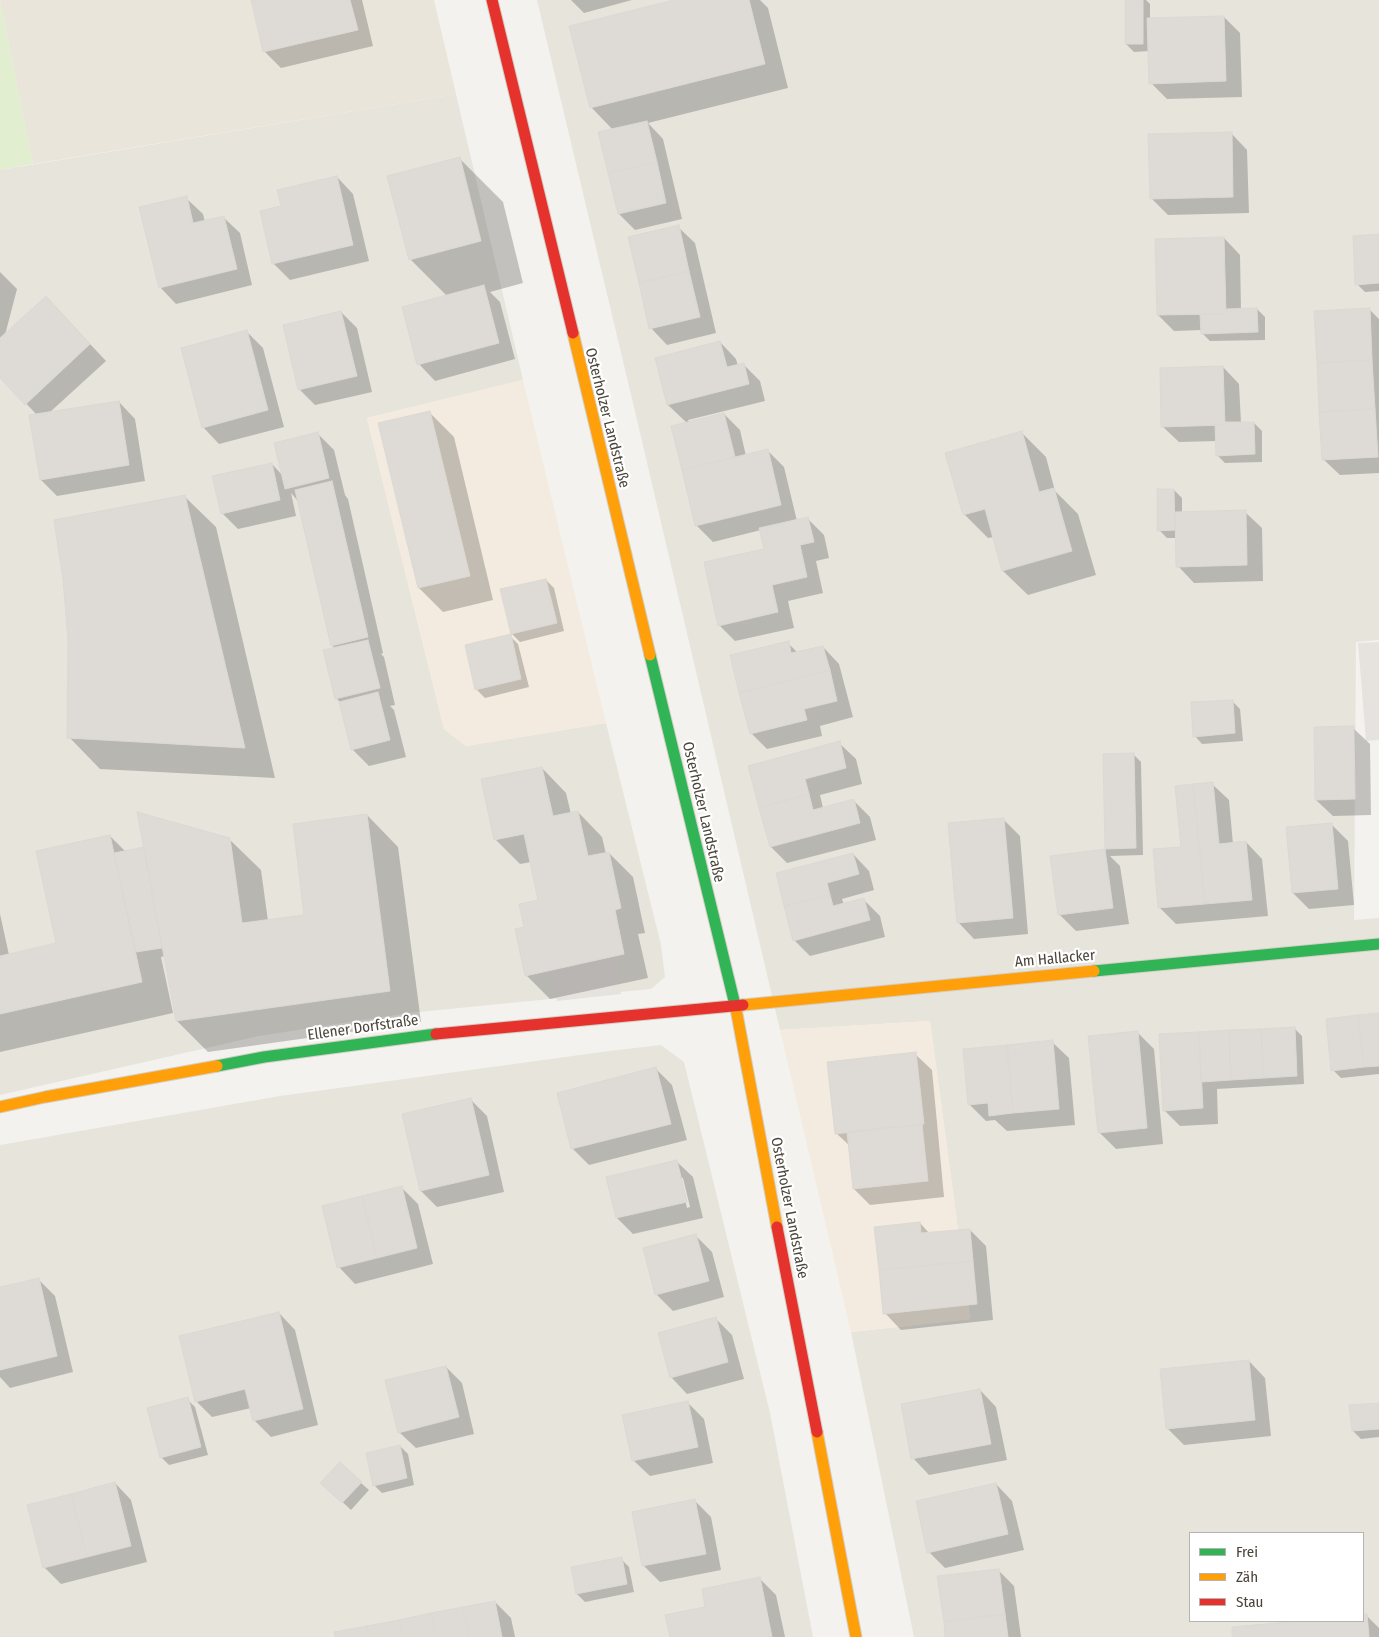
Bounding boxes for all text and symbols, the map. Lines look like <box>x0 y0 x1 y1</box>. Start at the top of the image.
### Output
street label: Osterholzer Landstraße <box>581 346 633 490</box>
street label: Osterholzer Landstraße <box>678 740 728 884</box>
street label: Am Hallacker <box>1014 947 1096 971</box>
street label: Ellener Dorfstraße <box>307 1011 419 1045</box>
street label: Osterholzer Landstraße <box>766 1136 812 1280</box>
legend <box>1189 1532 1364 1622</box>
text: Frei <box>1236 1543 1258 1561</box>
text: Zäh <box>1236 1568 1258 1586</box>
text: Stau <box>1236 1593 1263 1611</box>

